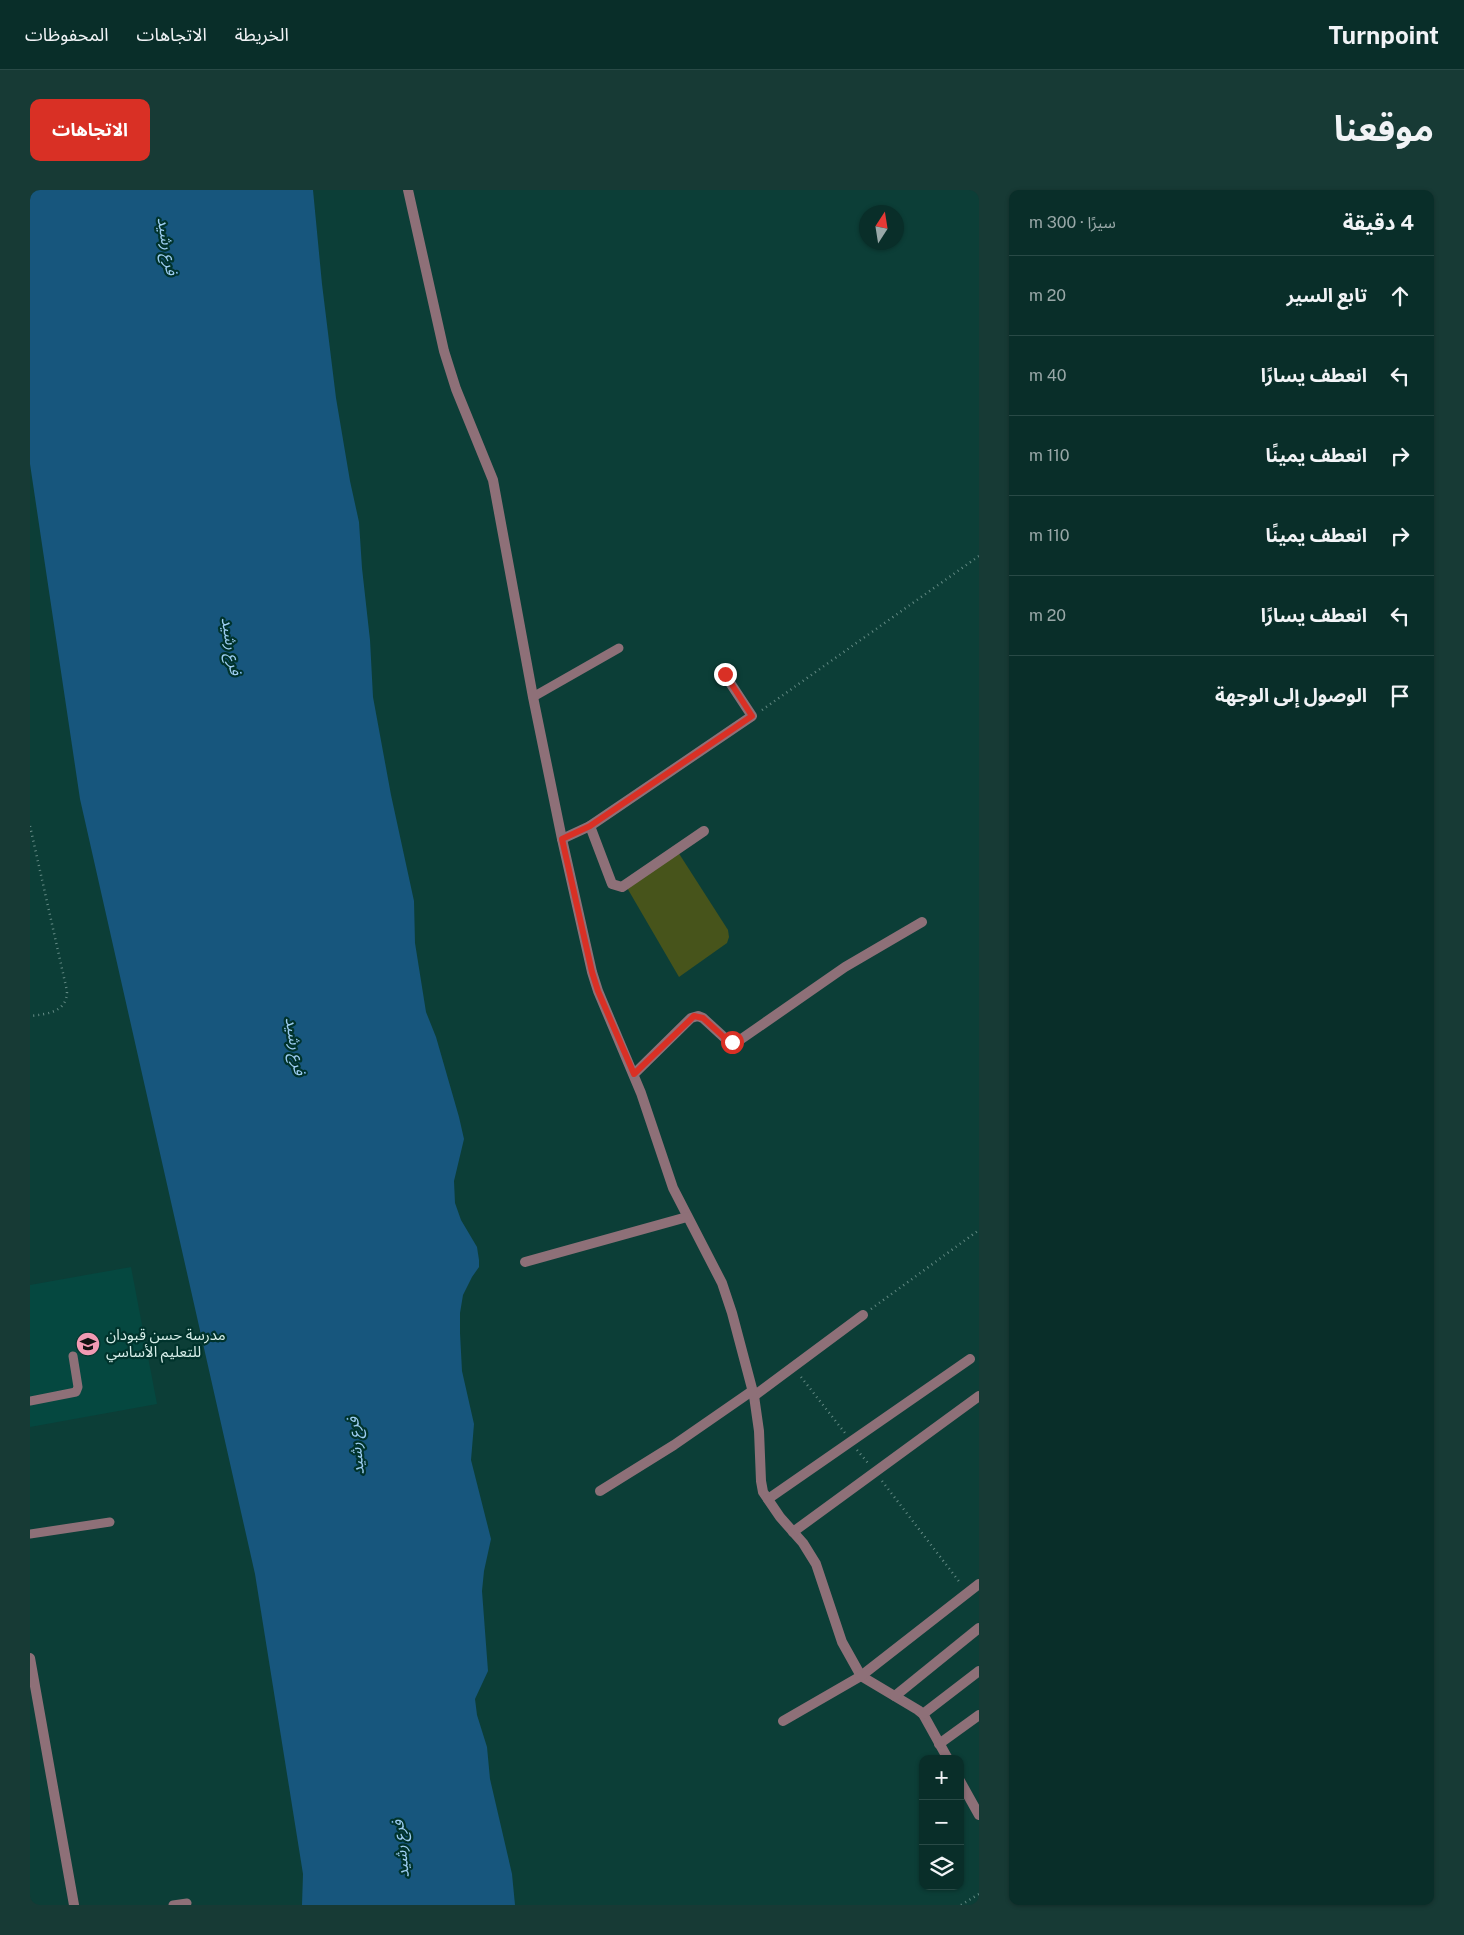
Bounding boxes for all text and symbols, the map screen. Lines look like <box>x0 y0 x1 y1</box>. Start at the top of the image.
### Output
text: Turnpoint <box>1329 21 1439 49</box>
text: المحفوظات <box>25 24 109 45</box>
text: الاتجاهات <box>137 24 207 45</box>
text: الخريطة <box>235 24 289 45</box>
button: الاتجاهات <box>30 99 150 161</box>
text: موقعنا <box>1334 108 1434 149</box>
north arrow <box>859 205 904 250</box>
text: 4 دقيقة <box>1343 210 1414 235</box>
text: سيرًا · 300 m <box>1029 213 1116 232</box>
water label: فرع رشيد <box>151 216 182 277</box>
icon: ahead <box>1386 282 1414 310</box>
text: تابع السير <box>1286 284 1367 306</box>
text: 20 m <box>1029 286 1066 305</box>
icon: left <box>1386 362 1414 390</box>
text: انعطف يسارًا <box>1261 364 1367 386</box>
text: 40 m <box>1029 366 1067 385</box>
icon: right <box>1386 442 1414 470</box>
text: انعطف يمينًا <box>1266 444 1367 466</box>
text: 110 m <box>1029 446 1070 465</box>
icon: right <box>1386 522 1414 550</box>
text: انعطف يمينًا <box>1266 524 1367 546</box>
text: 110 m <box>1029 526 1070 545</box>
icon: left <box>1386 602 1414 630</box>
text: انعطف يسارًا <box>1261 604 1367 626</box>
text: 20 m <box>1029 606 1066 625</box>
water label: فرع رشيد <box>215 616 246 677</box>
route end <box>714 663 737 686</box>
icon: arrive <box>1386 682 1414 710</box>
text: الوصول إلى الوجهة <box>1215 684 1367 706</box>
water label: فرع رشيد <box>279 1016 310 1077</box>
route start <box>721 1031 744 1054</box>
place label: مدرسة حسن قبودان للتعليم الأساسي <box>106 1326 226 1363</box>
school or university icon: مدرسة حسن قبودان للتعليم الأساسي <box>75 1331 101 1357</box>
water label: فرع رشيد <box>343 1415 371 1476</box>
map controls <box>919 1755 964 1890</box>
button: + <box>919 1755 964 1800</box>
button: − <box>919 1800 964 1845</box>
water label: فرع رشيد <box>388 1818 416 1879</box>
button: layers <box>919 1845 964 1890</box>

